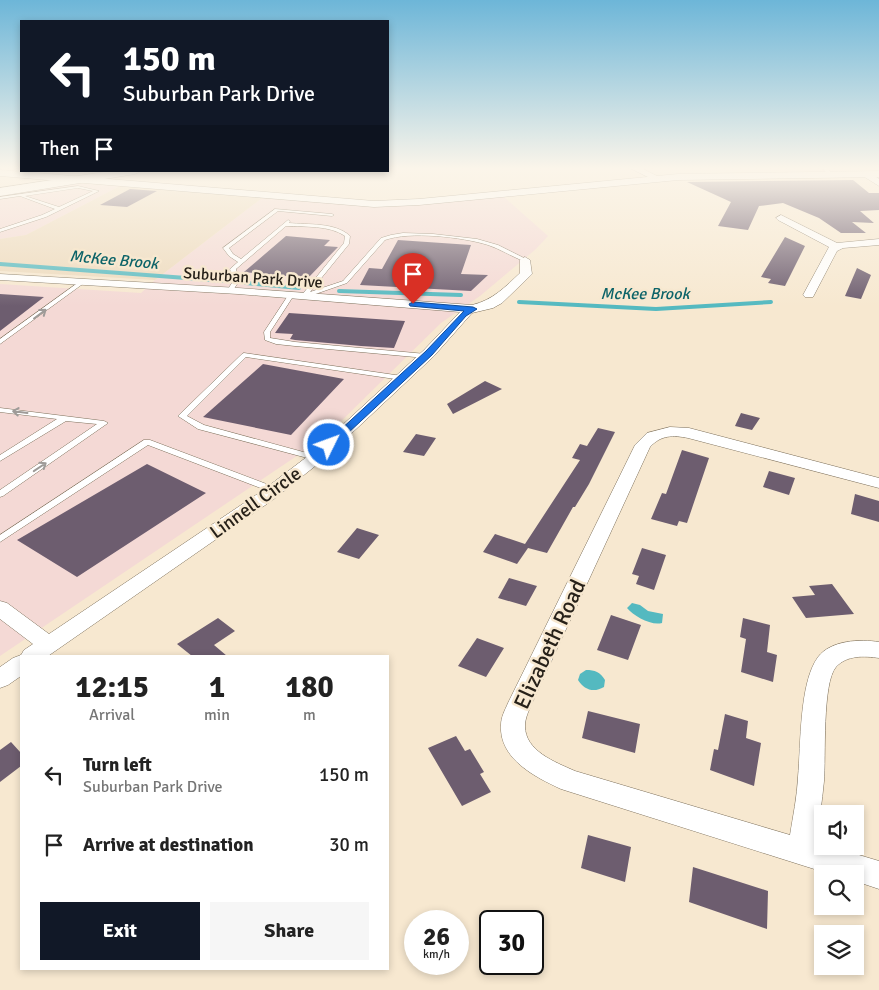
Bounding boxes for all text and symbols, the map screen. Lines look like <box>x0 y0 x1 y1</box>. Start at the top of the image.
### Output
text: 150 m <box>123 37 216 80</box>
icon: left <box>40 40 105 105</box>
text: Suburban Park Drive <box>123 80 315 107</box>
icon: arrive <box>90 135 118 163</box>
text: Then <box>40 137 80 161</box>
water label: McKee Brook <box>69 246 161 274</box>
pin <box>392 253 434 304</box>
icon: arrive <box>399 260 427 288</box>
street label: Suburban Park Drive <box>183 263 323 293</box>
water label: McKee Brook <box>601 284 691 304</box>
one-way arrow <box>33 309 47 319</box>
one-way arrow <box>12 407 28 417</box>
position arrow <box>302 418 354 470</box>
one-way arrow <box>33 462 47 472</box>
street label: Linnell Circle <box>205 462 306 544</box>
street label: Elizabeth Road <box>508 575 591 713</box>
text: 12:15 <box>75 669 149 706</box>
text: 1 <box>209 669 225 706</box>
text: 180 <box>285 669 334 706</box>
text: Arrival <box>89 705 135 725</box>
text: min <box>204 705 230 725</box>
text: m <box>303 705 316 725</box>
text: Turn left <box>83 753 152 777</box>
icon: left <box>40 761 68 789</box>
text: 150 m <box>319 763 369 787</box>
text: Suburban Park Drive <box>83 777 223 797</box>
map controls <box>814 805 864 975</box>
button: sound <box>814 805 864 855</box>
icon: arrive <box>40 831 68 859</box>
text: Arrive at destination <box>83 833 254 857</box>
text: 30 m <box>329 833 369 857</box>
button: search <box>814 865 864 915</box>
button: Exit <box>40 902 200 960</box>
button: Share <box>210 902 369 960</box>
speed limit sign: 30 <box>479 910 544 975</box>
text: 26 <box>423 921 450 952</box>
button: layers <box>814 925 864 975</box>
text: km/h <box>423 947 450 962</box>

